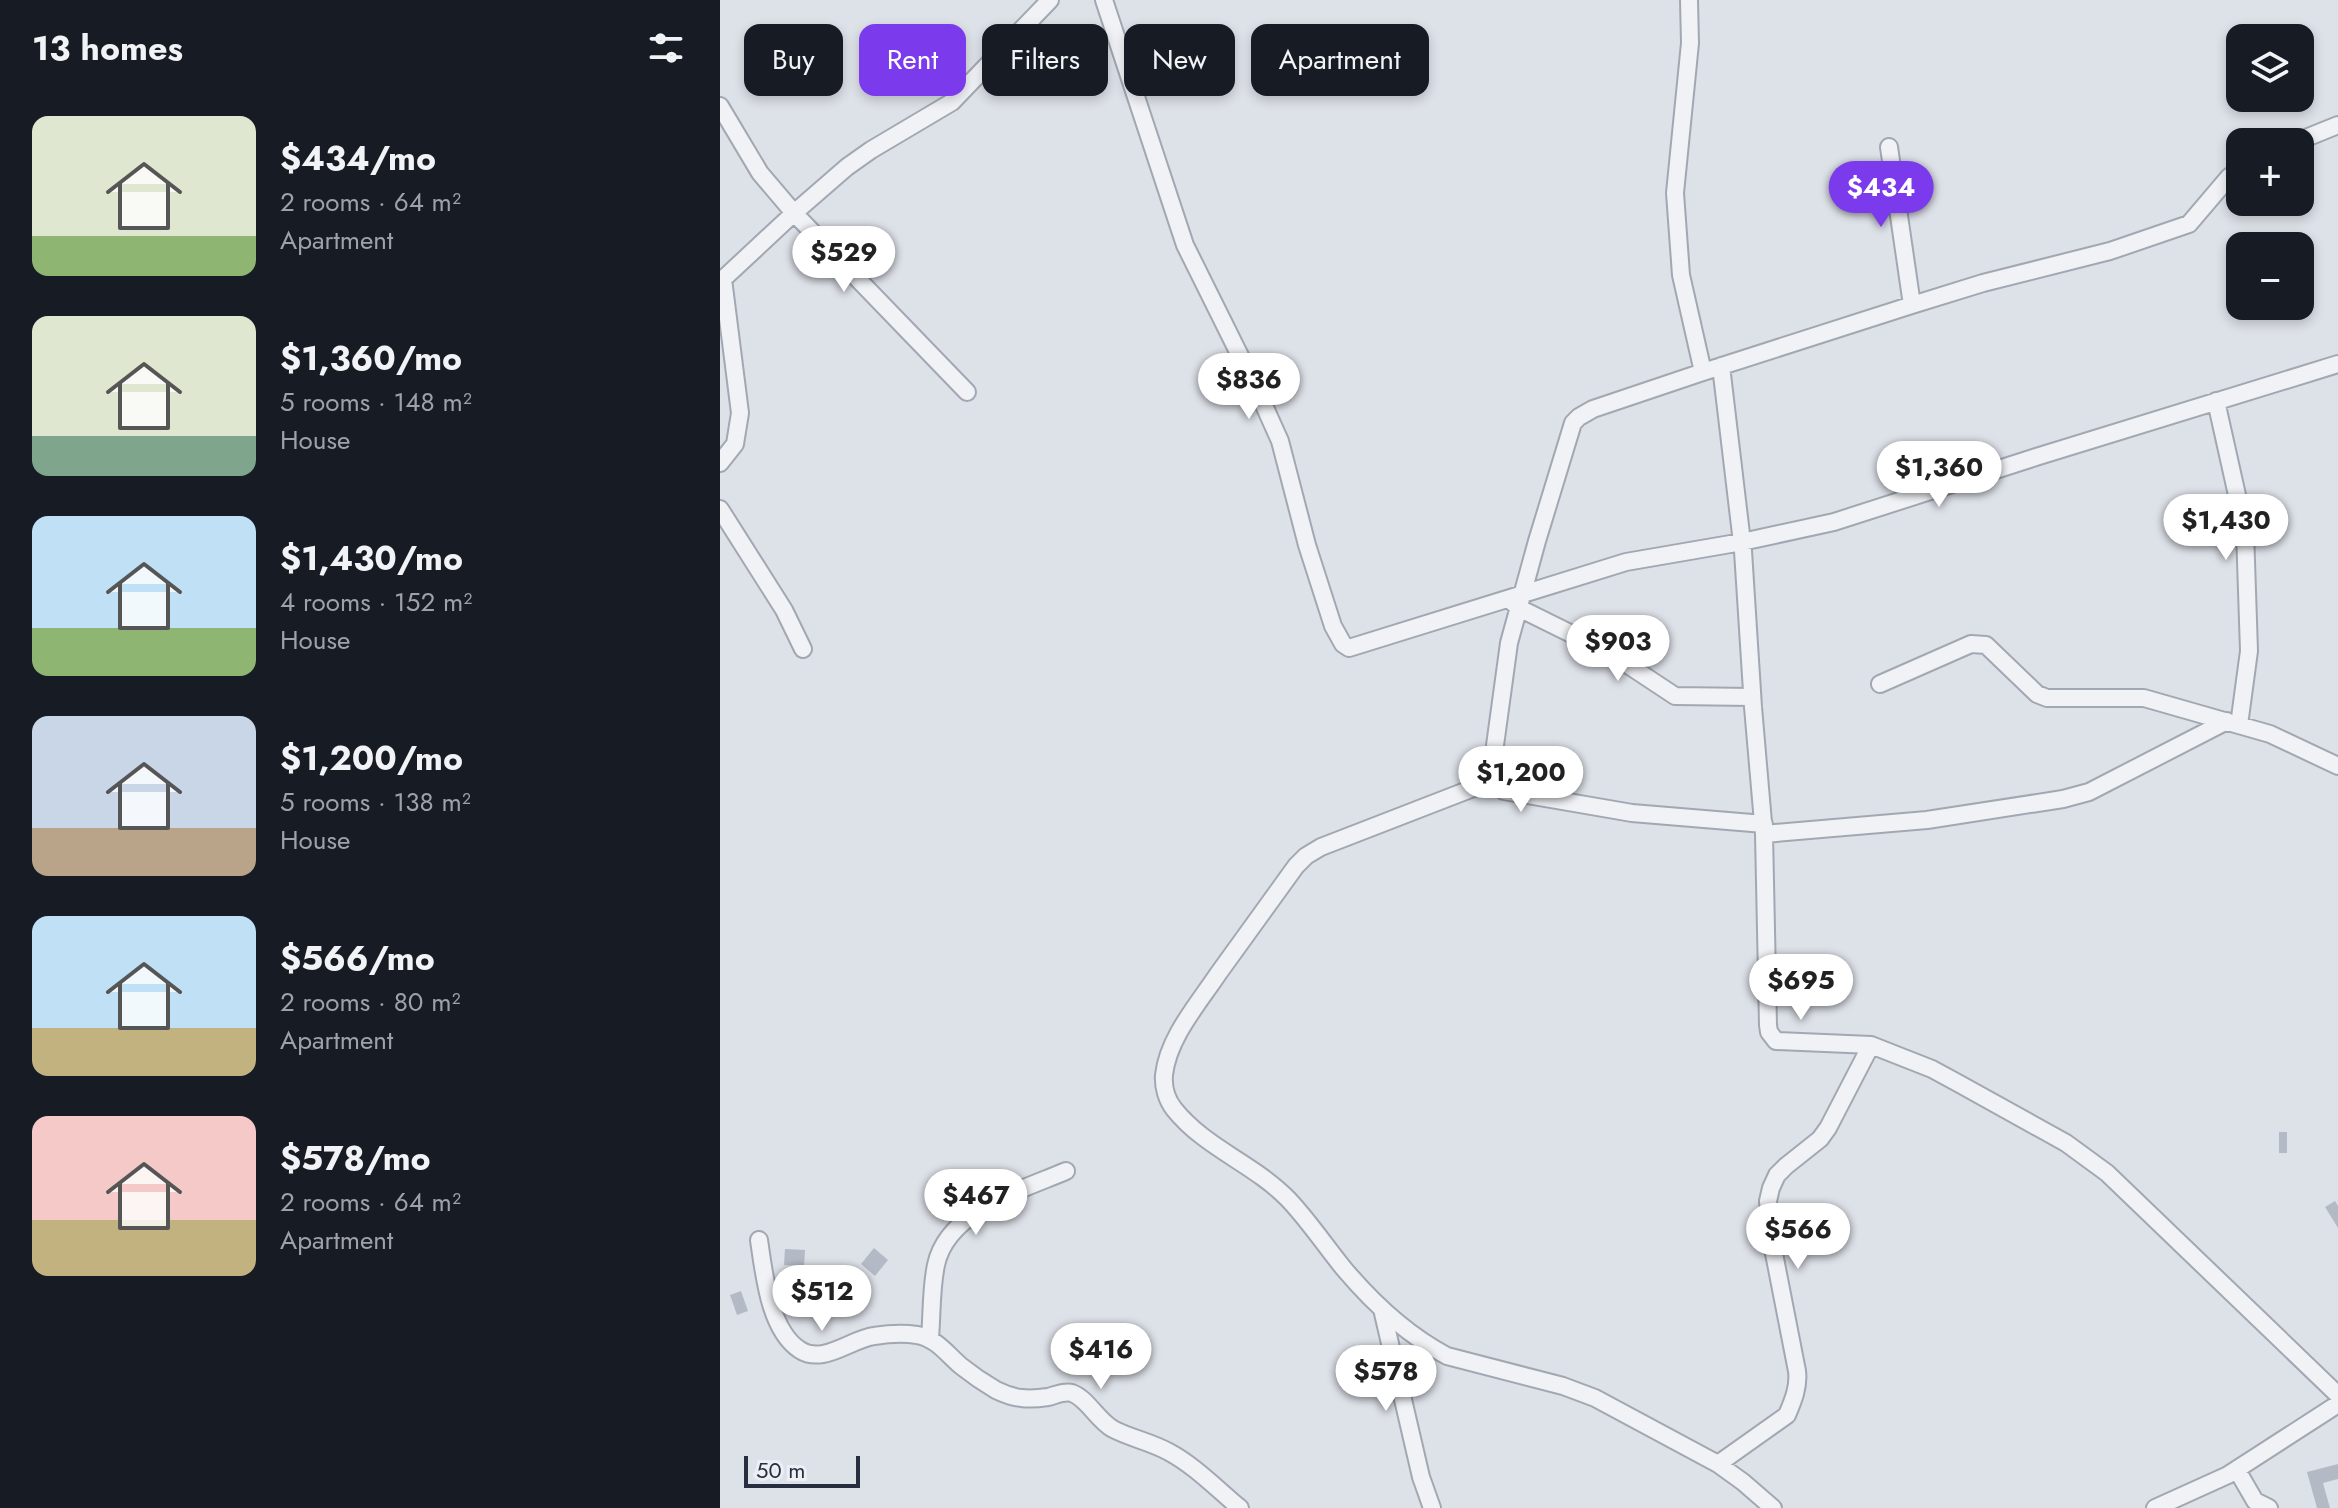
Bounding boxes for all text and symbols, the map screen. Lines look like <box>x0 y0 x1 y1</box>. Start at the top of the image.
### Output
text: 13 homes <box>32 24 183 73</box>
chip: Buy <box>744 24 843 96</box>
chip: Rent <box>859 24 966 96</box>
chip: Filters <box>982 24 1108 96</box>
chip: New <box>1124 24 1235 96</box>
chip: Apartment <box>1251 24 1429 96</box>
map controls <box>2226 24 2314 320</box>
button: layers <box>2226 24 2314 112</box>
icon: filters <box>644 26 688 70</box>
button: + <box>2226 128 2314 216</box>
text: $434/mo <box>280 134 436 183</box>
icon: home <box>96 148 192 244</box>
pin: $434 <box>1834 161 1928 229</box>
text: $434 <box>1847 168 1915 206</box>
text: 2 rooms · 64 m² <box>280 183 461 221</box>
text: Apartment <box>280 221 393 259</box>
pin: $529 <box>797 226 891 294</box>
button: − <box>2226 232 2314 320</box>
text: $529 <box>810 233 878 271</box>
text: $1,360/mo <box>280 334 462 383</box>
icon: home <box>96 348 192 444</box>
pin: $836 <box>1202 353 1296 421</box>
text: $836 <box>1216 360 1282 398</box>
text: 5 rooms · 148 m² <box>280 383 472 421</box>
text: House <box>280 421 350 459</box>
pin: $1,360 <box>1874 441 2004 509</box>
text: $1,360 <box>1895 448 1983 486</box>
pin: $1,430 <box>2161 494 2291 562</box>
text: $1,430 <box>2181 501 2271 539</box>
text: $1,430/mo <box>280 534 463 583</box>
icon: home <box>96 548 192 644</box>
text: 4 rooms · 152 m² <box>280 583 472 621</box>
pin: $903 <box>1571 615 1665 683</box>
text: House <box>280 621 350 659</box>
text: $903 <box>1585 622 1651 660</box>
text: $1,200/mo <box>280 734 463 783</box>
pin: $1,200 <box>1456 746 1586 814</box>
icon: home <box>96 748 192 844</box>
text: $1,200 <box>1476 753 1566 791</box>
text: 5 rooms · 138 m² <box>280 783 471 821</box>
text: House <box>280 821 350 859</box>
text: $566/mo <box>280 934 435 983</box>
icon: home <box>96 948 192 1044</box>
pin: $695 <box>1754 954 1848 1022</box>
text: $695 <box>1767 961 1835 999</box>
text: 2 rooms · 80 m² <box>280 983 461 1021</box>
text: Apartment <box>280 1021 393 1059</box>
text: $578/mo <box>280 1134 431 1183</box>
icon: home <box>96 1148 192 1244</box>
pin: $467 <box>929 1169 1023 1237</box>
text: $467 <box>942 1176 1010 1214</box>
text: 2 rooms · 64 m² <box>280 1183 461 1221</box>
pin: $566 <box>1751 1203 1845 1271</box>
text: $566 <box>1764 1210 1832 1248</box>
text: Apartment <box>280 1221 393 1259</box>
pin: $512 <box>775 1265 869 1333</box>
text: $512 <box>790 1272 854 1310</box>
pin: $416 <box>1054 1323 1148 1391</box>
text: $416 <box>1069 1330 1133 1368</box>
pin: $578 <box>1339 1345 1433 1413</box>
text: $578 <box>1354 1352 1418 1390</box>
scale bar <box>744 1452 860 1488</box>
text: 50 m <box>756 1454 805 1486</box>

